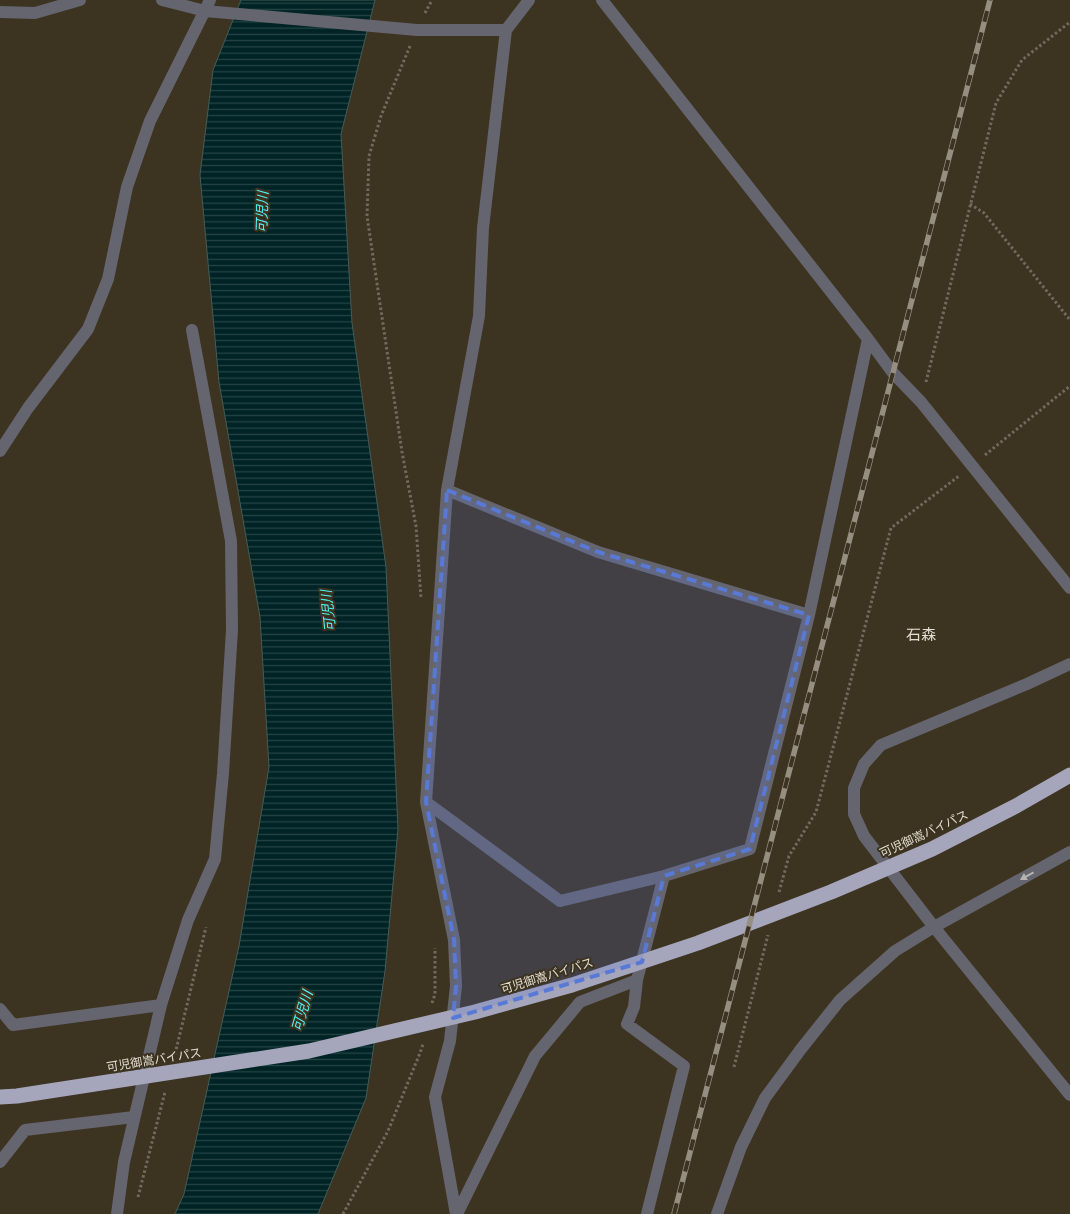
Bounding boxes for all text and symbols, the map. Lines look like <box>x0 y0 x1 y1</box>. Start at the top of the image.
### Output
water label: 可児川 <box>253 189 271 233</box>
water label: 可児川 <box>318 587 338 633</box>
district label: 石森 <box>906 626 936 643</box>
street label: 可児御嵩バイパス <box>878 807 970 861</box>
one-way arrow <box>1020 872 1035 880</box>
street label: 可児御嵩バイパス <box>499 955 595 997</box>
water label: 可児川 <box>289 987 316 1033</box>
street label: 可児御嵩バイパス <box>106 1046 202 1074</box>

